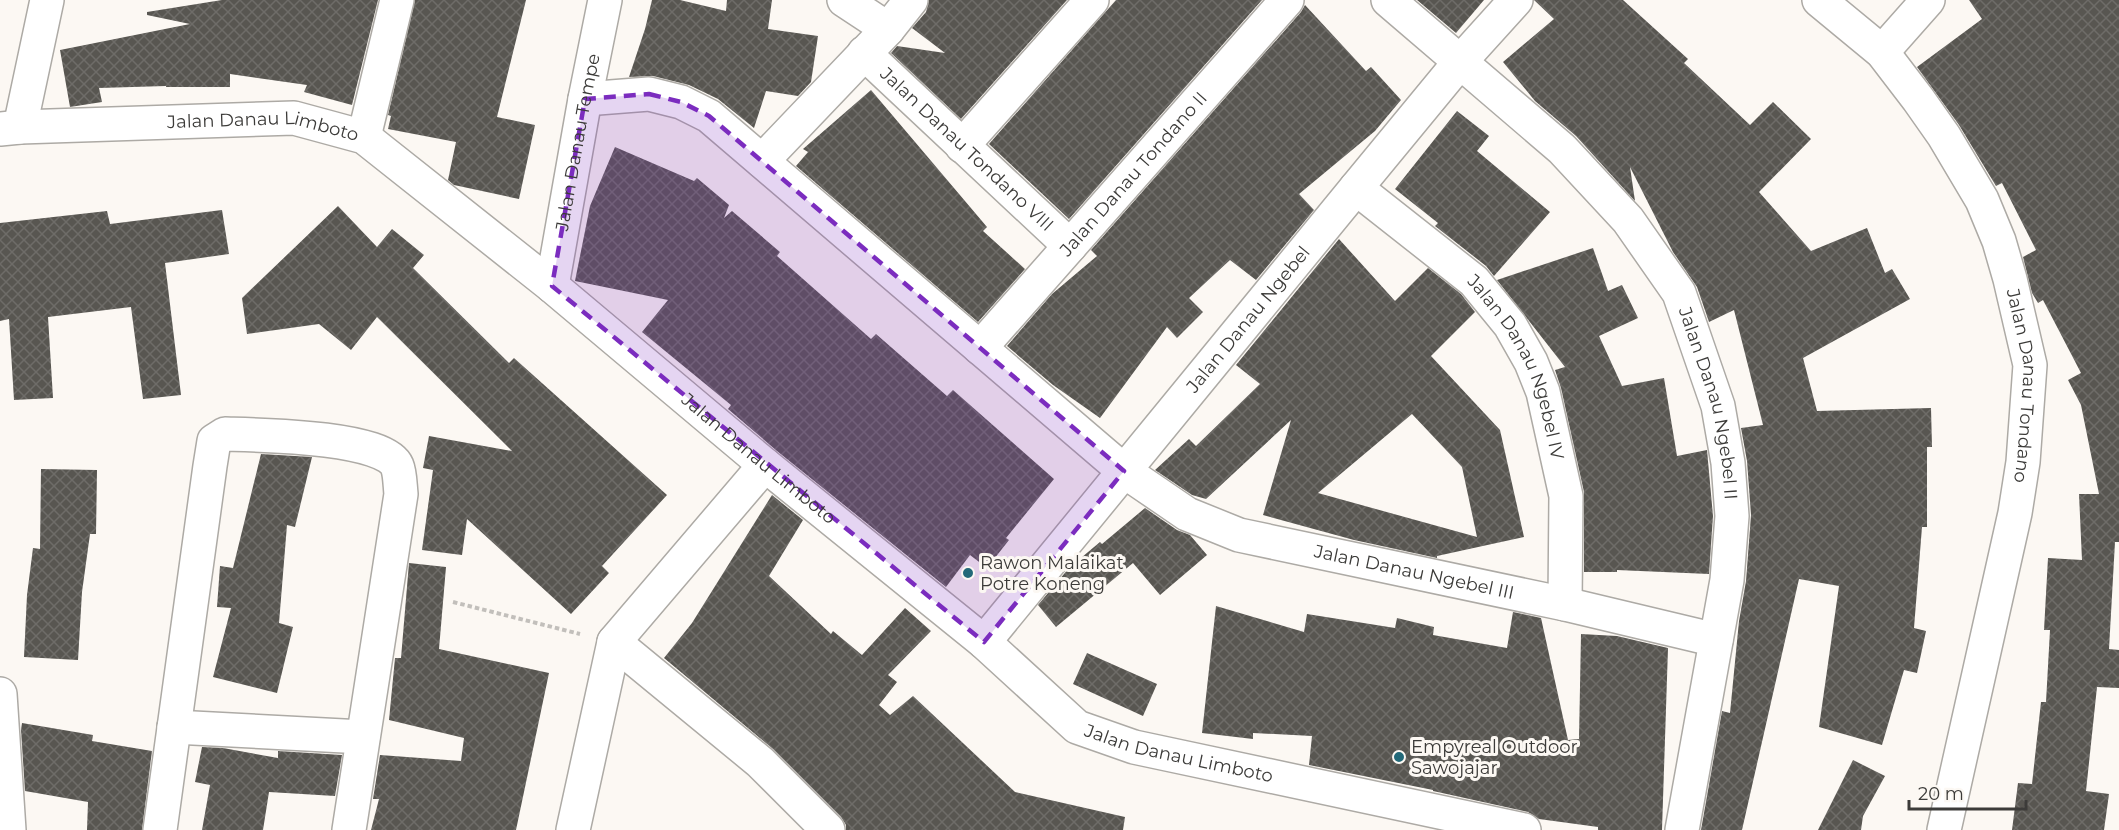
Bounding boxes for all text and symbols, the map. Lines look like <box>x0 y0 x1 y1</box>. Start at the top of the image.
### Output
street label: Jalan Danau Tempe <box>551 52 605 234</box>
street label: Jalan Danau Tondano VIII <box>875 62 1058 236</box>
street label: Jalan Danau Tondano II <box>1054 87 1212 261</box>
street label: Jalan Danau Limboto <box>166 107 361 146</box>
street label: Jalan Danau Ngebel <box>1181 242 1315 398</box>
street label: Jalan Danau Ngebel IV <box>1463 269 1569 462</box>
street label: Jalan Danau Tondano <box>2001 286 2041 485</box>
street label: Jalan Danau Ngebel II <box>1673 303 1742 501</box>
street label: Jalan Danau Limboto <box>676 388 840 529</box>
street label: Jalan Danau Ngebel III <box>1311 540 1516 604</box>
place label: Rawon Malaikat Potre Koneng <box>980 552 1124 595</box>
marker: Rawon Malaikat Potre Koneng <box>961 566 975 580</box>
street label: Jalan Danau Limboto <box>1081 719 1275 787</box>
place label: Empyreal Outdoor Sawojajar <box>1411 736 1578 779</box>
marker: Empyreal Outdoor Sawojajar <box>1392 750 1406 764</box>
scale bar <box>1909 773 2026 811</box>
text: 20 m <box>1918 783 1964 805</box>

